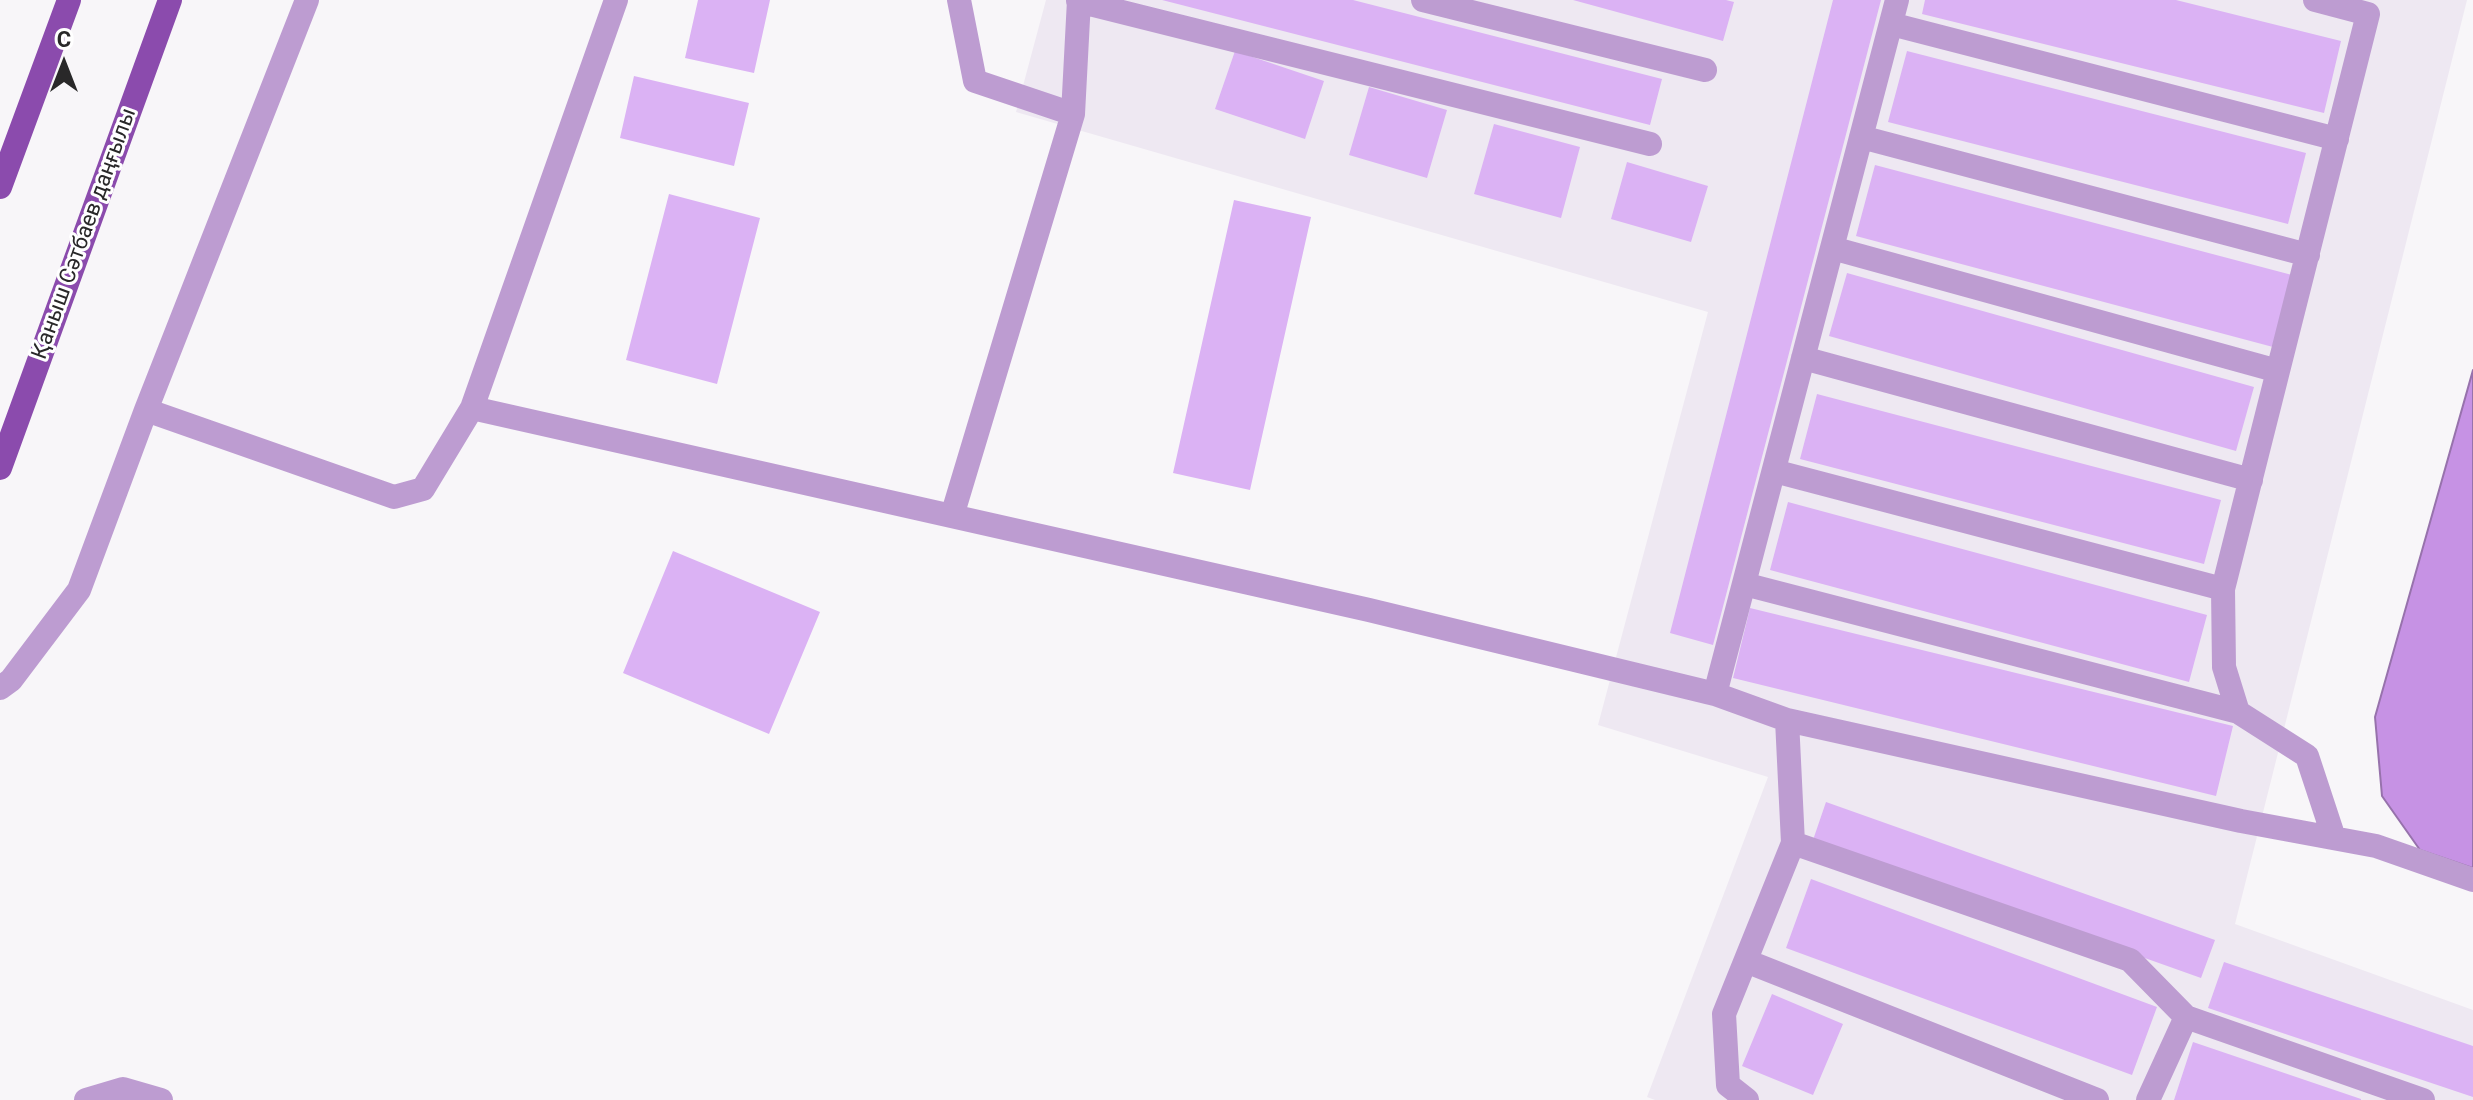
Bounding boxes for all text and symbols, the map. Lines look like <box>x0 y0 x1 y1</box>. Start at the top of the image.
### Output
north arrow <box>24 24 104 104</box>
text: С <box>57 27 71 52</box>
street label: Қаныш Сәтбаев даңғылы <box>27 105 143 363</box>

